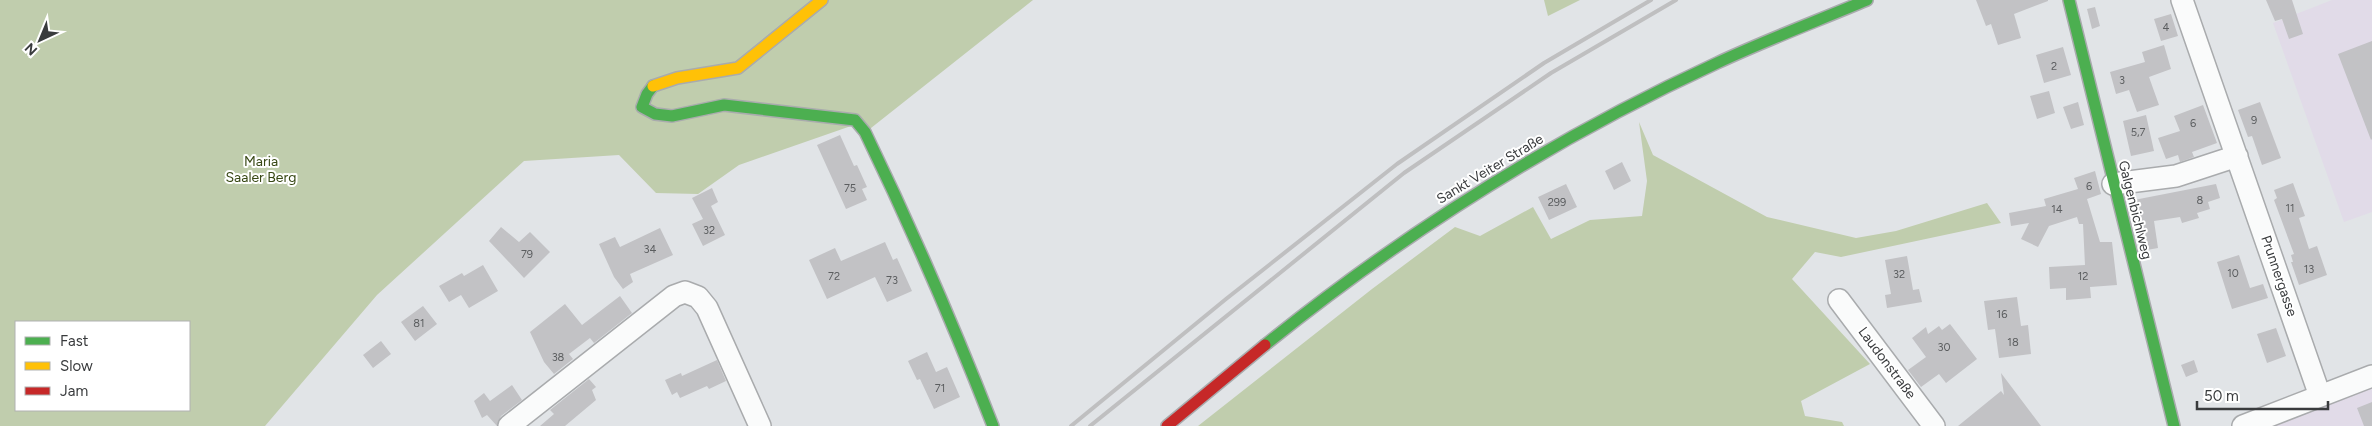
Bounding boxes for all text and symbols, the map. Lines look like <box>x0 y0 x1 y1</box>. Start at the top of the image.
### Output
north arrow <box>15 15 65 65</box>
house number: 4 <box>2163 21 2170 34</box>
text: N <box>22 39 41 59</box>
house number: 2 <box>2051 60 2057 73</box>
house number: 3 <box>2119 74 2125 87</box>
house number: 9 <box>2251 114 2257 127</box>
house number: 6 <box>2190 117 2196 130</box>
house number: 5,7 <box>2131 126 2145 139</box>
street label: Sankt Veiter Straße <box>1434 130 1547 208</box>
park label: Maria Saaler Berg <box>226 153 296 186</box>
street label: Galgenbichlweg <box>2115 159 2155 261</box>
house number: 6 <box>2086 180 2092 193</box>
house number: 75 <box>844 182 856 195</box>
house number: 8 <box>2197 194 2204 207</box>
house number: 299 <box>1548 196 1566 209</box>
house number: 11 <box>2285 202 2295 215</box>
house number: 14 <box>2051 203 2063 216</box>
house number: 32 <box>703 224 715 237</box>
street label: Prunnergasse <box>2257 233 2301 319</box>
house number: 34 <box>644 243 657 256</box>
house number: 79 <box>521 248 533 261</box>
house number: 13 <box>2304 263 2314 276</box>
house number: 10 <box>2227 267 2239 280</box>
house number: 32 <box>1893 268 1905 281</box>
house number: 72 <box>828 270 840 283</box>
house number: 12 <box>2078 270 2088 283</box>
house number: 73 <box>886 274 898 287</box>
house number: 16 <box>1997 308 2007 321</box>
house number: 81 <box>413 317 425 330</box>
legend <box>15 321 190 411</box>
street label: Laudonstraße <box>1854 324 1920 403</box>
text: Fast <box>60 332 89 350</box>
house number: 18 <box>2007 336 2019 349</box>
house number: 30 <box>1937 341 1951 354</box>
house number: 38 <box>552 351 565 364</box>
text: Slow <box>60 357 93 375</box>
scale bar <box>2197 378 2328 410</box>
text: Jam <box>60 382 88 400</box>
house number: 71 <box>935 382 945 395</box>
text: 50 m <box>2204 387 2239 405</box>

